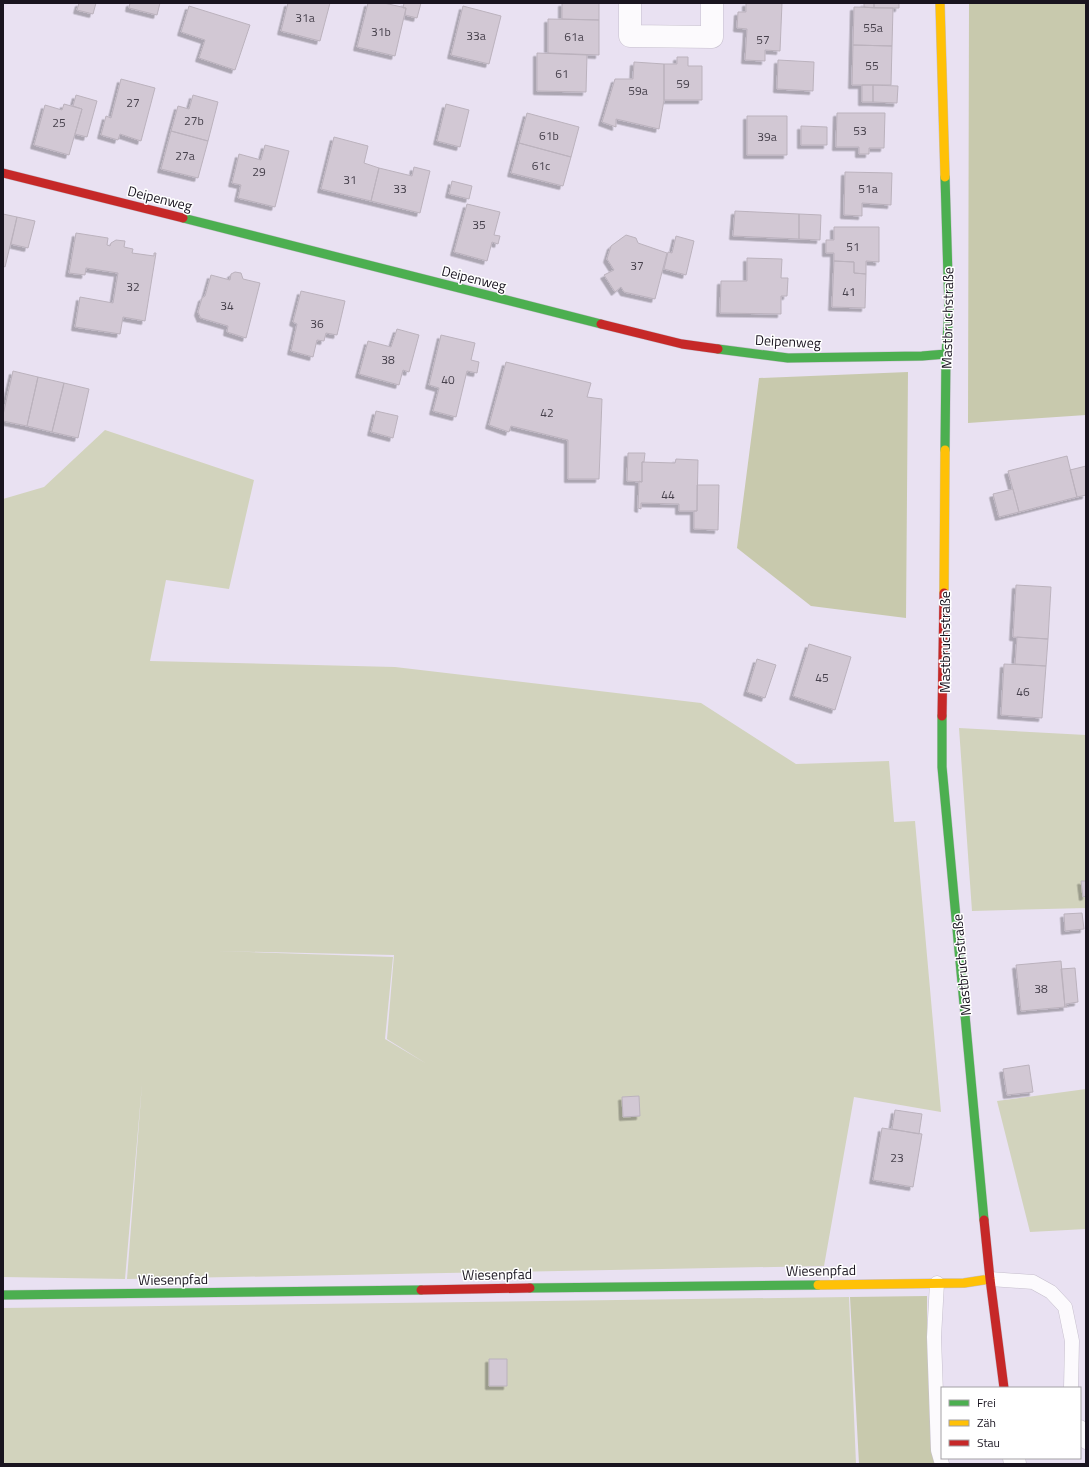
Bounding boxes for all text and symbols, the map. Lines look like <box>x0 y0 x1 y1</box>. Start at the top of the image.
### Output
house number: 31a <box>295 8 315 27</box>
house number: 55a <box>863 18 883 37</box>
house number: 31b <box>371 22 391 41</box>
house number: 33a <box>466 26 486 45</box>
house number: 61a <box>564 27 584 46</box>
house number: 57 <box>756 30 770 49</box>
house number: 55 <box>865 56 879 75</box>
house number: 61 <box>555 64 569 83</box>
house number: 59 <box>676 74 690 93</box>
house number: 59a <box>628 81 648 100</box>
house number: 27 <box>126 93 140 112</box>
house number: 27b <box>184 111 204 130</box>
house number: 25 <box>52 113 66 132</box>
house number: 53 <box>853 121 867 140</box>
house number: 61b <box>539 126 559 145</box>
house number: 39a <box>757 127 777 146</box>
house number: 27a <box>175 146 195 165</box>
house number: 61c <box>532 156 550 175</box>
house number: 29 <box>252 162 266 181</box>
house number: 31 <box>343 170 357 189</box>
house number: 33 <box>393 179 407 198</box>
house number: 51a <box>858 179 878 198</box>
street label: Deipenweg <box>125 180 195 216</box>
house number: 35 <box>472 215 486 234</box>
house number: 51 <box>846 237 860 256</box>
house number: 37 <box>630 256 644 275</box>
street label: Deipenweg <box>439 260 509 296</box>
street label: Mastbruchstraße <box>936 267 958 369</box>
house number: 32 <box>126 277 140 296</box>
house number: 41 <box>842 282 856 301</box>
house number: 34 <box>220 296 234 315</box>
house number: 36 <box>310 314 324 333</box>
street label: Deipenweg <box>755 329 821 353</box>
house number: 38 <box>381 350 395 369</box>
house number: 40 <box>441 370 455 389</box>
house number: 42 <box>540 403 554 422</box>
house number: 44 <box>661 485 675 504</box>
street label: Mastbruchstraße <box>934 591 955 693</box>
house number: 45 <box>815 668 829 687</box>
house number: 46 <box>1016 682 1030 701</box>
street label: Mastbruchstraße <box>946 913 976 1017</box>
house number: 38 <box>1034 979 1048 998</box>
house number: 23 <box>890 1148 904 1167</box>
street label: Wiesenpfad <box>786 1259 856 1281</box>
street label: Wiesenpfad <box>462 1263 532 1285</box>
street label: Wiesenpfad <box>138 1268 208 1290</box>
legend <box>941 1387 1081 1459</box>
text: Frei <box>977 1393 996 1412</box>
text: Zäh <box>977 1413 996 1432</box>
text: Stau <box>977 1433 1000 1452</box>

